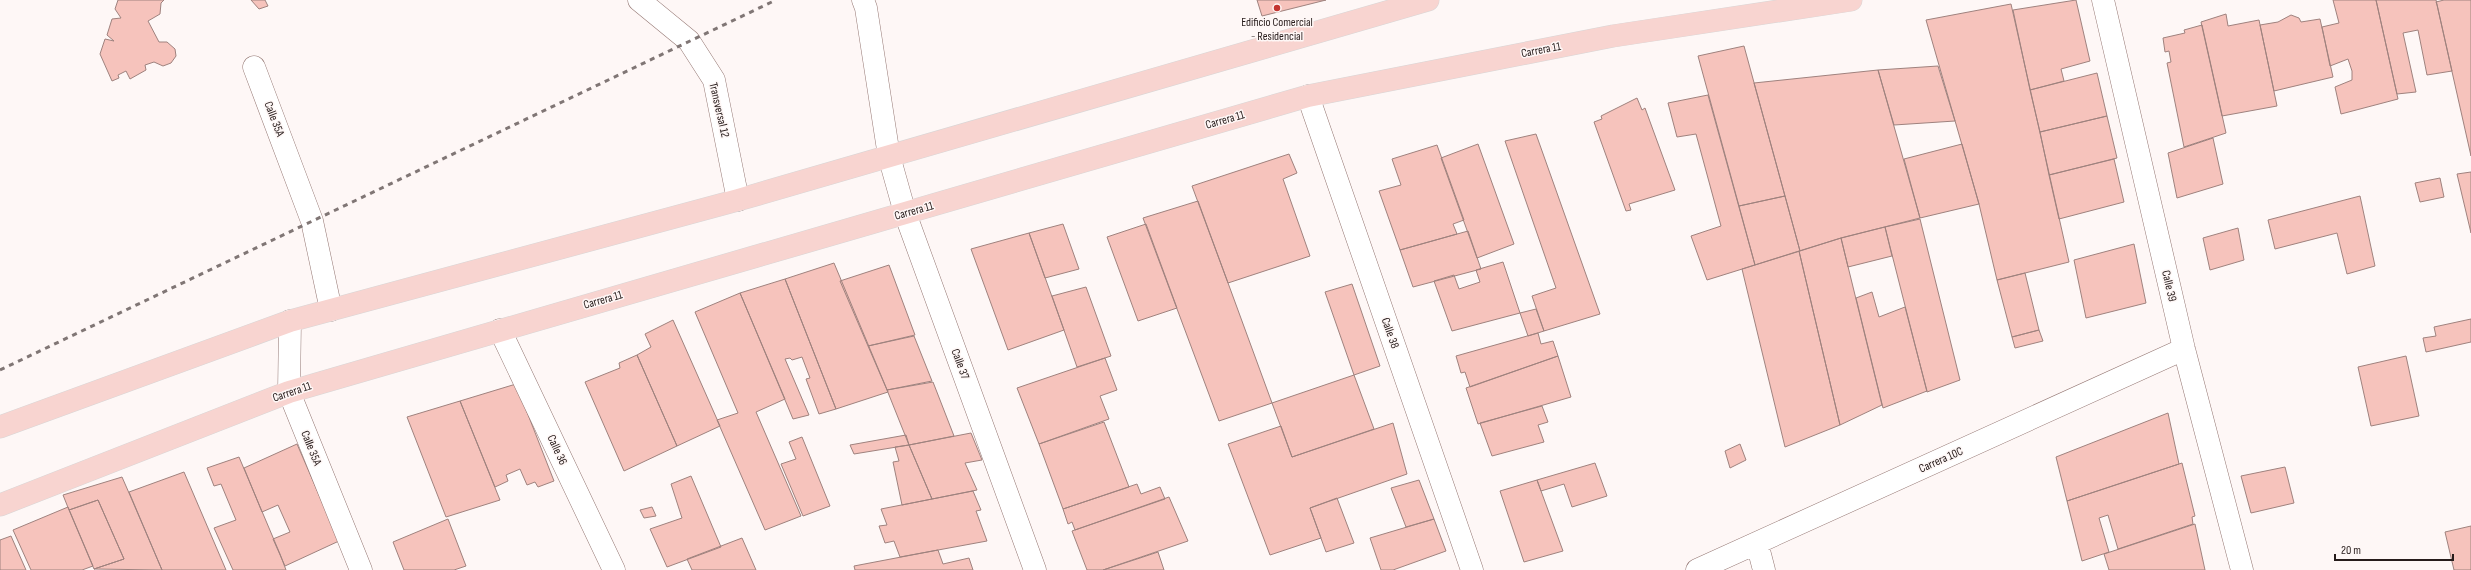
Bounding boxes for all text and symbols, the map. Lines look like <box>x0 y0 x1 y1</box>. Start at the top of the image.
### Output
marker: Edificio Comercial - Residencial <box>1272 3 1282 13</box>
place label: Edificio Comercial - Residencial <box>1241 15 1313 44</box>
street label: Carrera 11 <box>1520 39 1563 61</box>
street label: Transversal 12 <box>705 81 733 139</box>
street label: Calle 35A <box>260 99 288 139</box>
street label: Carrera 11 <box>1204 107 1247 133</box>
street label: Carrera 11 <box>893 198 936 224</box>
street label: Calle 39 <box>2158 269 2180 303</box>
street label: Carrera 11 <box>582 287 625 313</box>
street label: Calle 38 <box>1378 316 1402 350</box>
street label: Calle 37 <box>948 347 972 381</box>
street label: Carrera 11 <box>271 378 314 406</box>
street label: Calle 35A <box>297 428 325 468</box>
street label: Calle 36 <box>544 432 570 468</box>
street label: Carrera 10C <box>1917 444 1966 476</box>
scale bar <box>2335 536 2453 562</box>
text: 20 m <box>2341 543 2361 558</box>

